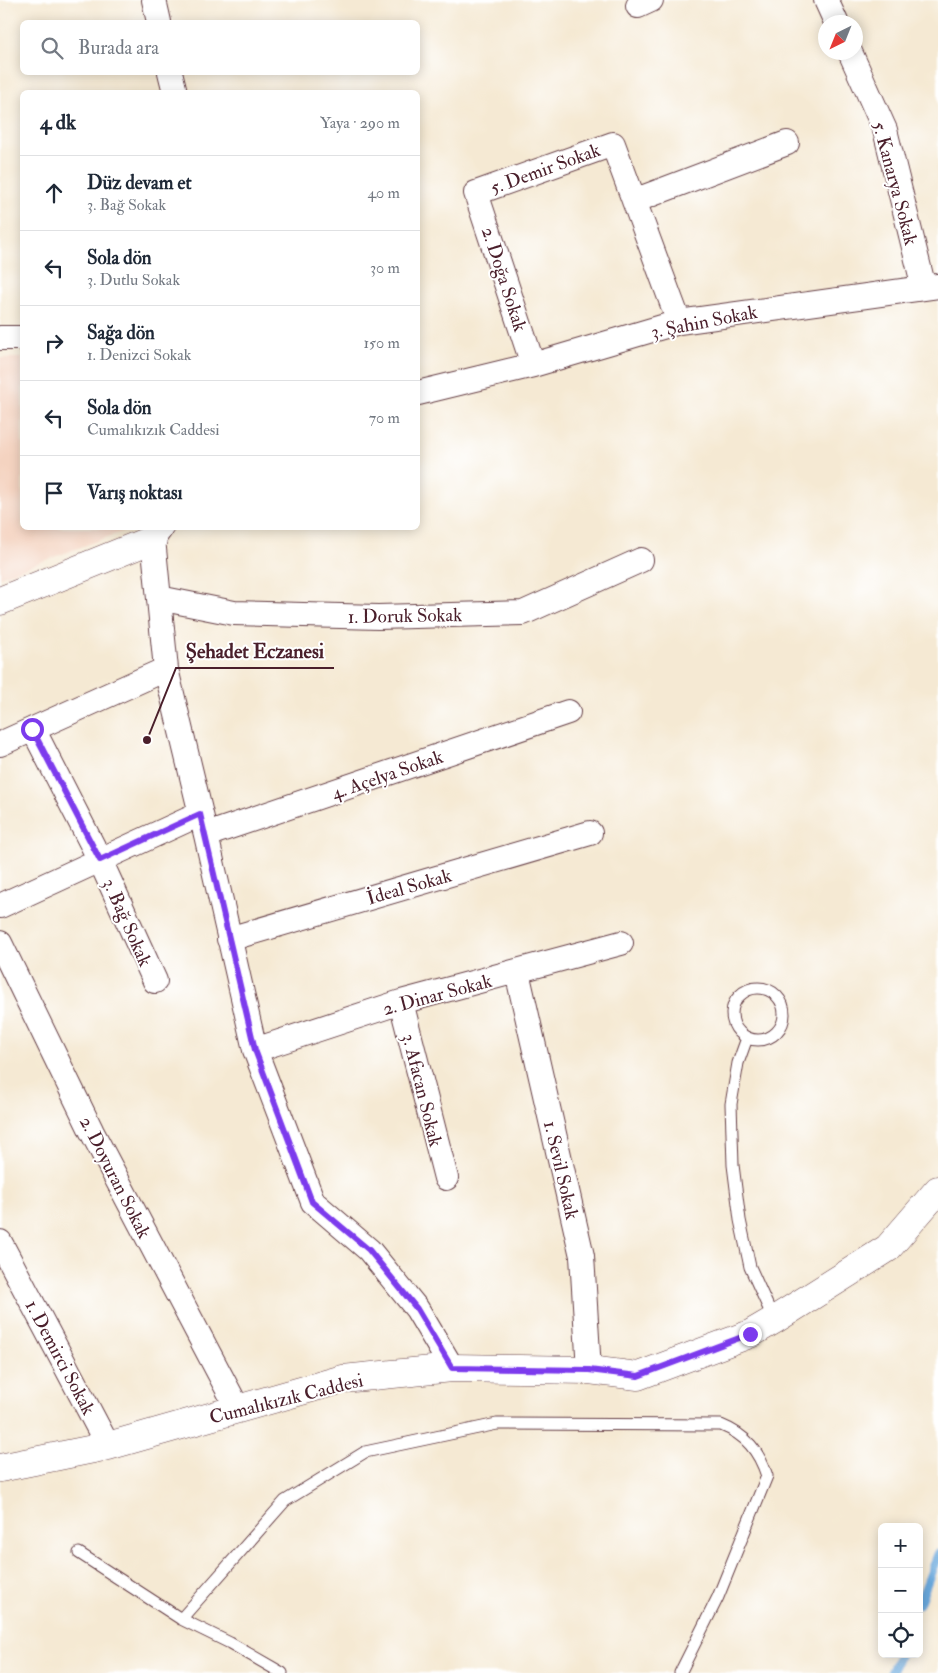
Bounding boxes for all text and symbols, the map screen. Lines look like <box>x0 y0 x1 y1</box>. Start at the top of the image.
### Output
north arrow <box>818 15 863 60</box>
search box <box>20 20 420 75</box>
icon: search <box>38 34 66 62</box>
text: Burada ara <box>78 36 159 60</box>
text: 4 dk <box>40 109 76 136</box>
text: Yaya · 290 m <box>320 113 400 133</box>
street label: 5. Kanarya Sokak <box>867 119 923 248</box>
street label: 5. Demir Sokak <box>487 138 604 200</box>
text: Düz devam et <box>87 171 192 195</box>
icon: ahead <box>40 179 68 207</box>
text: 40 m <box>367 183 400 203</box>
text: 3. Bağ Sokak <box>87 195 166 215</box>
street label: 2. Doğa Sokak <box>476 224 532 335</box>
text: Sola dön <box>87 246 152 270</box>
icon: left <box>40 254 68 282</box>
text: 30 m <box>370 258 400 278</box>
text: 3. Dutlu Sokak <box>87 270 180 290</box>
street label: 3. Şahin Sokak <box>649 300 759 344</box>
text: Sağa dön <box>87 321 155 345</box>
icon: right <box>40 329 68 357</box>
text: 150 m <box>363 333 400 353</box>
text: 1. Denizci Sokak <box>87 345 192 365</box>
text: Sola dön <box>87 396 152 420</box>
icon: left <box>40 404 68 432</box>
text: 70 m <box>369 408 400 428</box>
text: Cumalıkızık Caddesi <box>87 420 220 440</box>
icon: arrive <box>40 479 68 507</box>
text: Varış noktası <box>87 481 183 505</box>
street label: 1. Doruk Sokak <box>348 603 463 629</box>
callout: Şehadet Eczanesi <box>176 633 334 668</box>
text: Şehadet Eczanesi <box>186 639 325 664</box>
route start <box>21 718 44 741</box>
street label: 4. Açelya Sokak <box>328 745 446 805</box>
street label: İdeal Sokak <box>364 862 454 911</box>
street label: 3. Bağ Sokak <box>97 875 157 970</box>
street label: 2. Dinar Sokak <box>380 969 494 1021</box>
street label: 3. Afacan Sokak <box>396 1031 448 1149</box>
street label: 2. Doyuran Sokak <box>74 1112 156 1243</box>
street label: 1. Sevil Sokak <box>538 1119 584 1222</box>
street label: 1. Demirci Sokak <box>20 1296 100 1419</box>
route end <box>739 1323 762 1346</box>
street label: Cumalıkızık Caddesi <box>207 1368 366 1430</box>
map controls <box>878 1523 923 1658</box>
button: + <box>878 1523 923 1568</box>
button: − <box>878 1568 923 1613</box>
button: locate <box>878 1613 923 1658</box>

